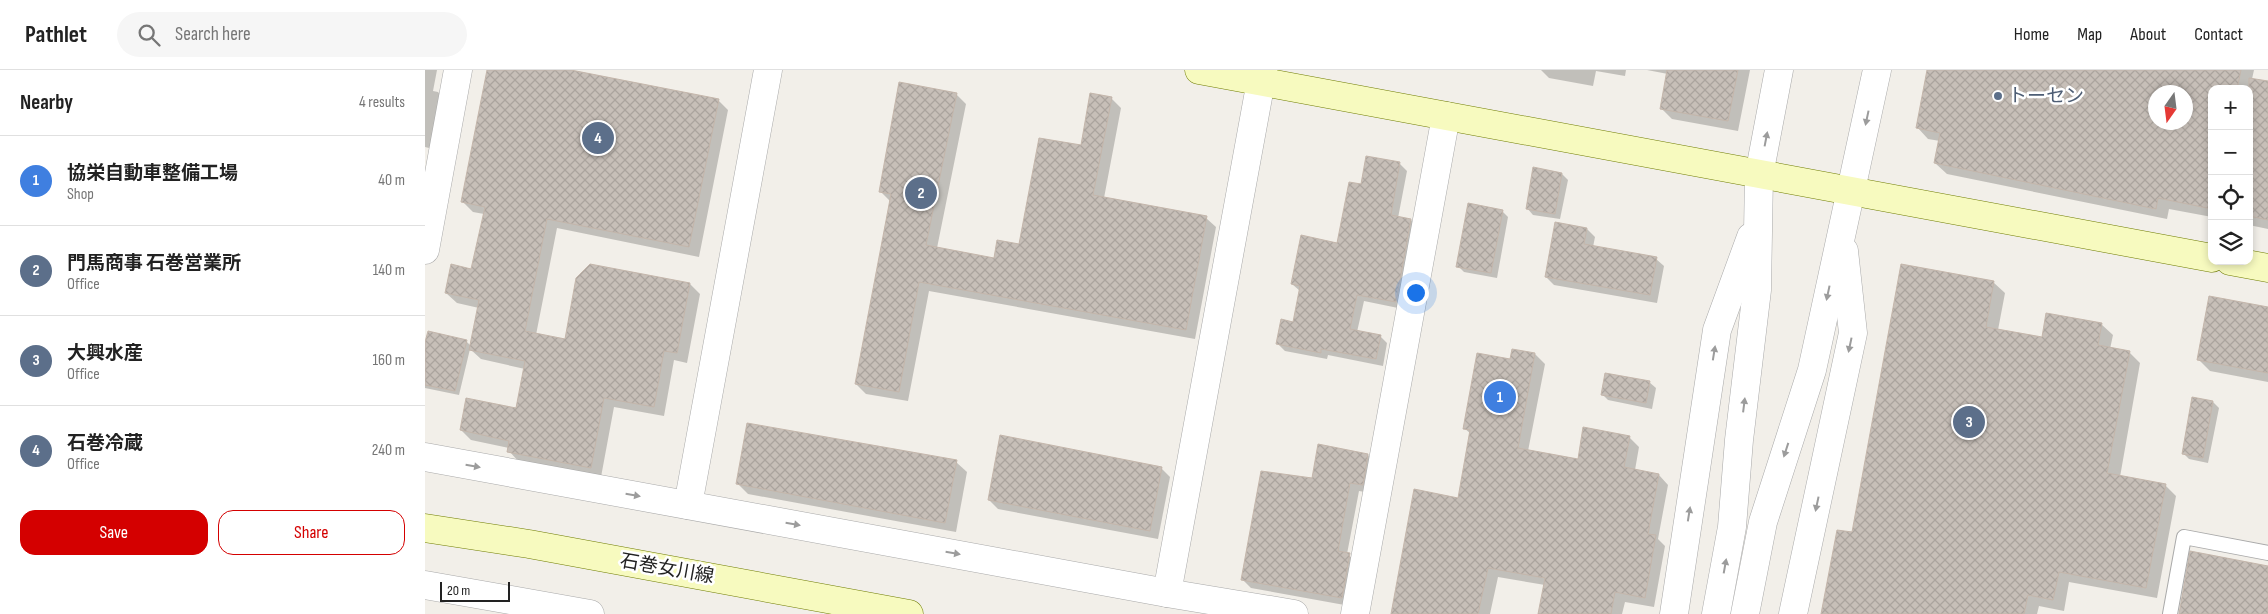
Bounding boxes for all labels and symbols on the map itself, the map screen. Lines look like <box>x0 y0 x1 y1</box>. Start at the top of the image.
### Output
place label: トーセン <box>2008 85 2084 108</box>
north arrow <box>2148 85 2193 130</box>
marker: トーセン <box>1992 90 2004 102</box>
one-way arrow <box>1863 110 1871 125</box>
pin: 4 <box>582 119 614 157</box>
one-way arrow <box>1762 130 1770 146</box>
pin: 2 <box>905 174 937 212</box>
your location <box>1403 280 1429 306</box>
one-way arrow <box>1823 286 1831 302</box>
one-way arrow <box>1846 337 1854 353</box>
one-way arrow <box>1710 345 1718 361</box>
pin: 1 <box>1484 378 1516 416</box>
one-way arrow <box>1740 396 1748 412</box>
pin: 3 <box>1953 403 1985 441</box>
one-way arrow <box>1782 443 1790 458</box>
one-way arrow <box>465 462 481 470</box>
one-way arrow <box>625 491 641 499</box>
one-way arrow <box>1812 496 1820 512</box>
one-way arrow <box>1685 506 1693 522</box>
one-way arrow <box>785 520 801 528</box>
street label: 石巻女川線 <box>618 549 716 589</box>
one-way arrow <box>945 550 961 558</box>
one-way arrow <box>1721 558 1729 574</box>
scale bar <box>440 579 510 602</box>

